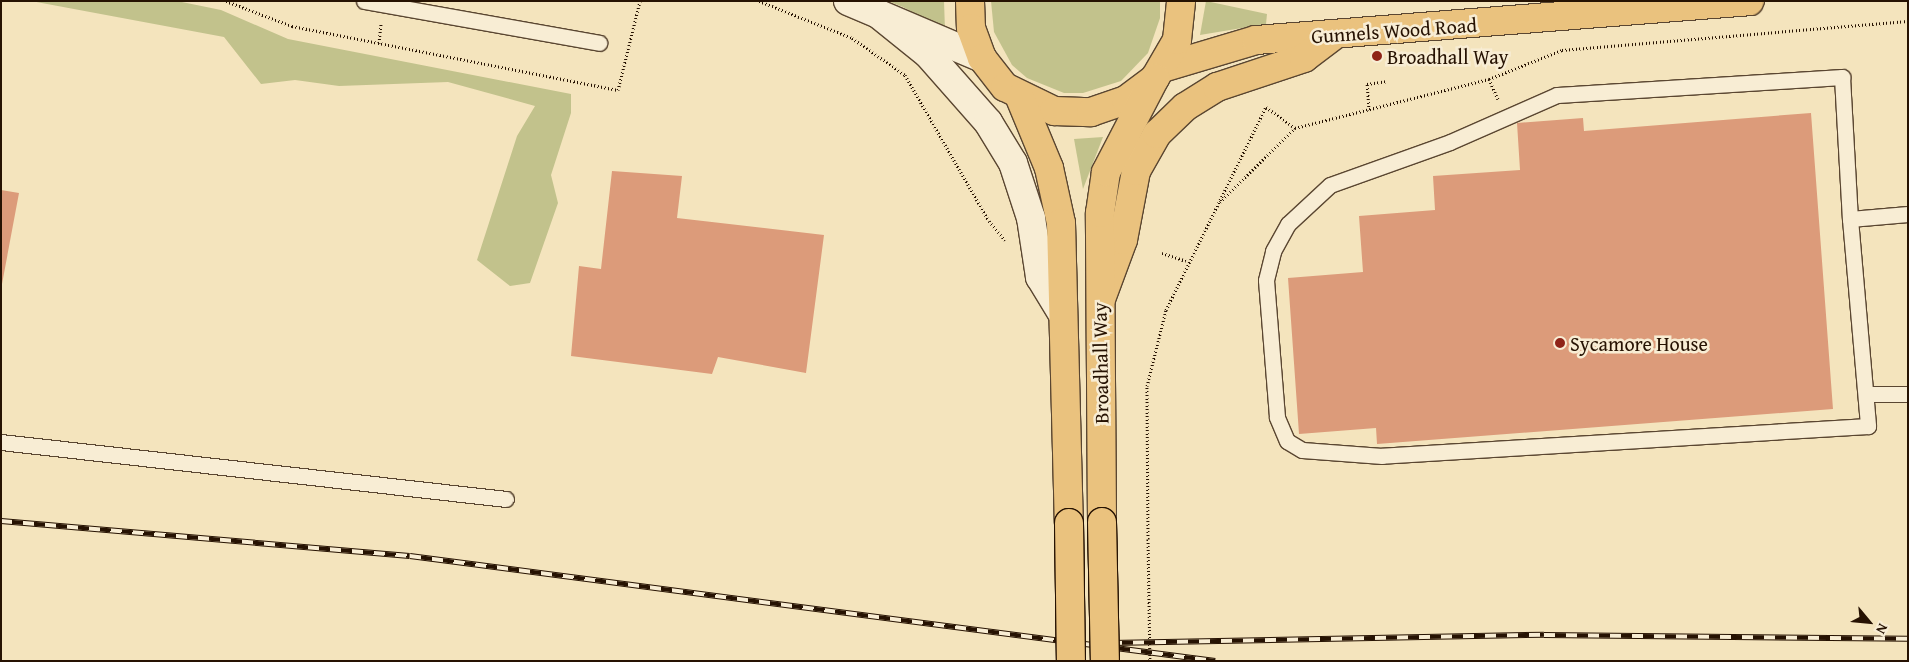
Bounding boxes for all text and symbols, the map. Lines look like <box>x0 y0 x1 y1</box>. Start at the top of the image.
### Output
street label: Gunnels Wood Road <box>1310 12 1478 48</box>
place label: Broadhall Way <box>1387 44 1509 68</box>
marker: Broadhall Way <box>1371 50 1383 62</box>
street label: Broadhall Way <box>1087 302 1113 424</box>
place label: Sycamore House <box>1570 331 1708 355</box>
marker: Sycamore House <box>1554 337 1566 349</box>
north arrow <box>1844 597 1894 647</box>
text: N <box>1871 620 1893 638</box>

